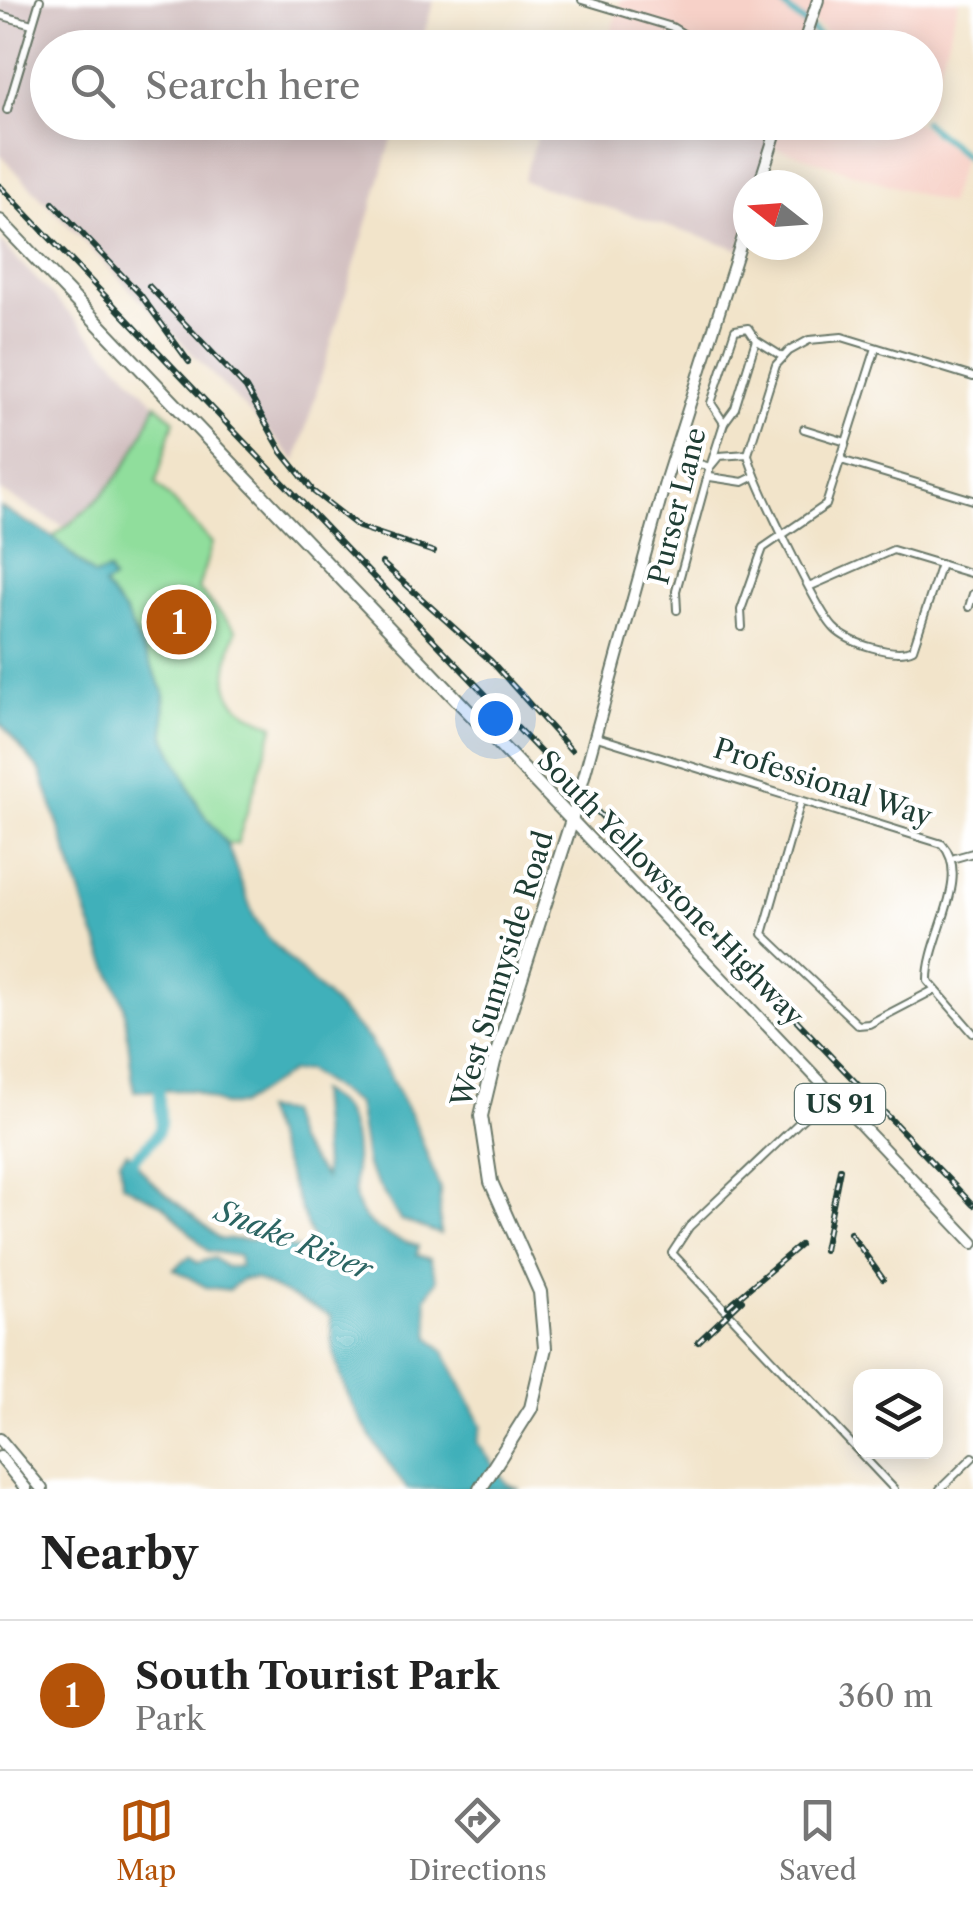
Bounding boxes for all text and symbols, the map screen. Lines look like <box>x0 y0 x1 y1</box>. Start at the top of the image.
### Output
search box <box>30 30 943 140</box>
icon: search <box>65 58 120 113</box>
text: Search here <box>145 62 360 109</box>
north arrow <box>733 170 823 260</box>
street label: Purser Lane <box>641 424 713 588</box>
pin: 1 <box>146 584 212 660</box>
your location <box>470 693 521 744</box>
street label: Professional Way <box>710 731 937 833</box>
street label: South Yellowstone Highway <box>531 744 812 1033</box>
street label: West Sunnyside Road <box>444 827 560 1112</box>
road number: US 91 <box>795 1084 885 1124</box>
water label: Snake River <box>208 1191 380 1289</box>
map controls <box>853 1369 943 1459</box>
button: layers <box>853 1369 943 1459</box>
text: Nearby <box>40 1528 198 1580</box>
text: South Tourist Park <box>135 1652 499 1699</box>
text: 1 <box>65 1676 80 1715</box>
text: 360 m <box>838 1676 933 1715</box>
text: Park <box>135 1699 205 1738</box>
tab: Map <box>116 1793 176 1887</box>
tab: Directions <box>408 1793 547 1887</box>
tab: Saved <box>779 1793 857 1887</box>

